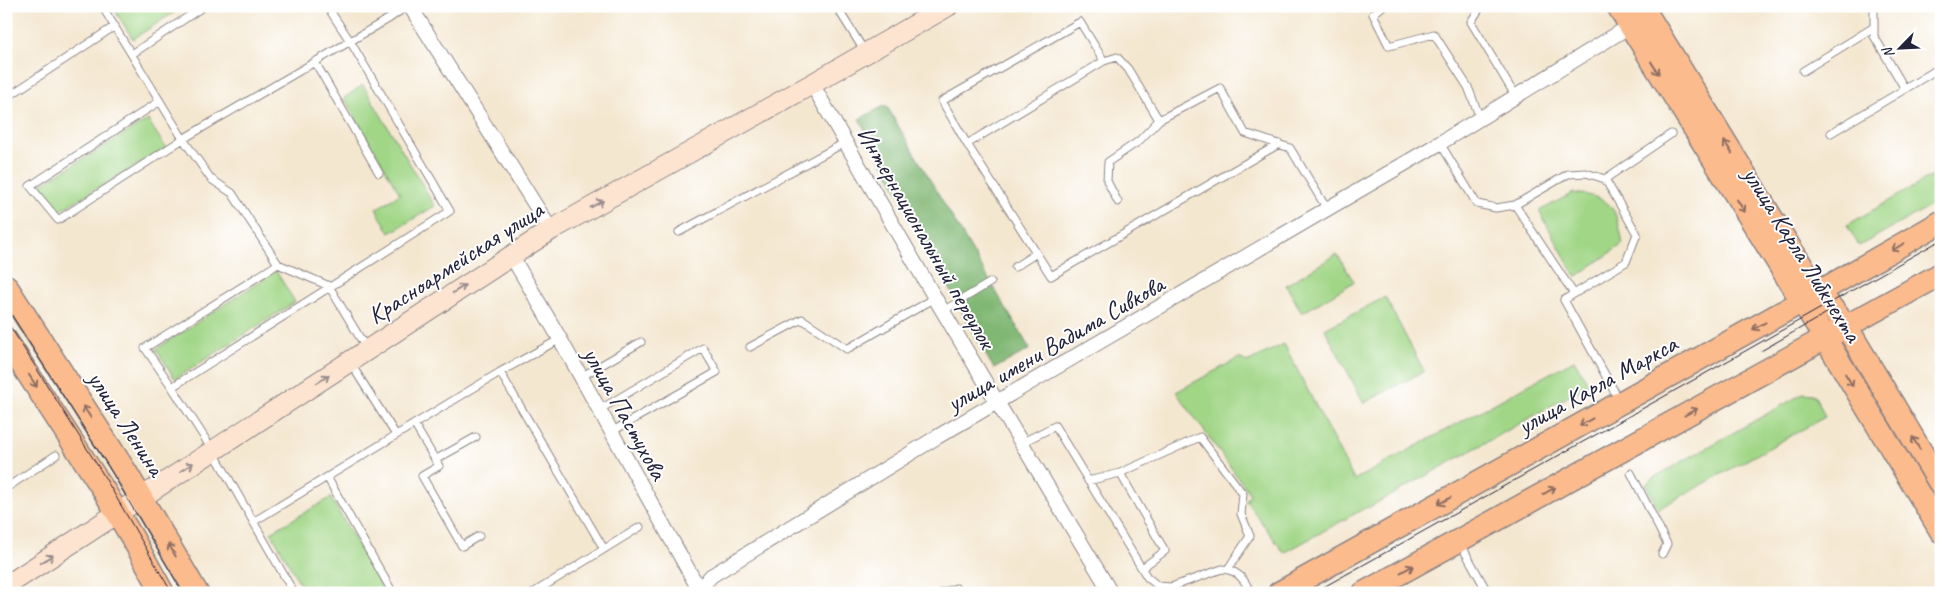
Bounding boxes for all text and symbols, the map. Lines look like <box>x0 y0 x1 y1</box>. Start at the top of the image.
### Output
north arrow <box>1874 22 1924 72</box>
text: N <box>1878 44 1898 61</box>
one-way arrow <box>1651 60 1661 74</box>
street label: Интернациональный переулок <box>849 120 1004 357</box>
one-way arrow <box>1723 140 1734 154</box>
street label: улица Карла Либкнехта <box>1734 159 1870 350</box>
street label: Красноармейская улица <box>362 193 551 331</box>
one-way arrow <box>1736 198 1746 212</box>
one-way arrow <box>589 199 604 208</box>
one-way arrow <box>1892 242 1906 252</box>
street label: улица имени Вадима Сивкова <box>939 267 1172 420</box>
one-way arrow <box>452 284 466 295</box>
one-way arrow <box>1751 321 1766 331</box>
street label: улица Карла Маркса <box>1510 327 1685 443</box>
street label: улица Пастухова <box>575 340 676 487</box>
street label: улица Ленина <box>79 363 173 484</box>
one-way arrow <box>28 373 38 387</box>
one-way arrow <box>1845 373 1855 387</box>
one-way arrow <box>316 374 330 384</box>
one-way arrow <box>82 405 92 419</box>
one-way arrow <box>1683 407 1698 416</box>
one-way arrow <box>1579 418 1594 427</box>
one-way arrow <box>1910 437 1920 451</box>
one-way arrow <box>179 462 193 472</box>
one-way arrow <box>1541 485 1556 495</box>
one-way arrow <box>1437 497 1452 506</box>
one-way arrow <box>167 544 177 558</box>
one-way arrow <box>40 554 54 564</box>
one-way arrow <box>1399 564 1414 574</box>

